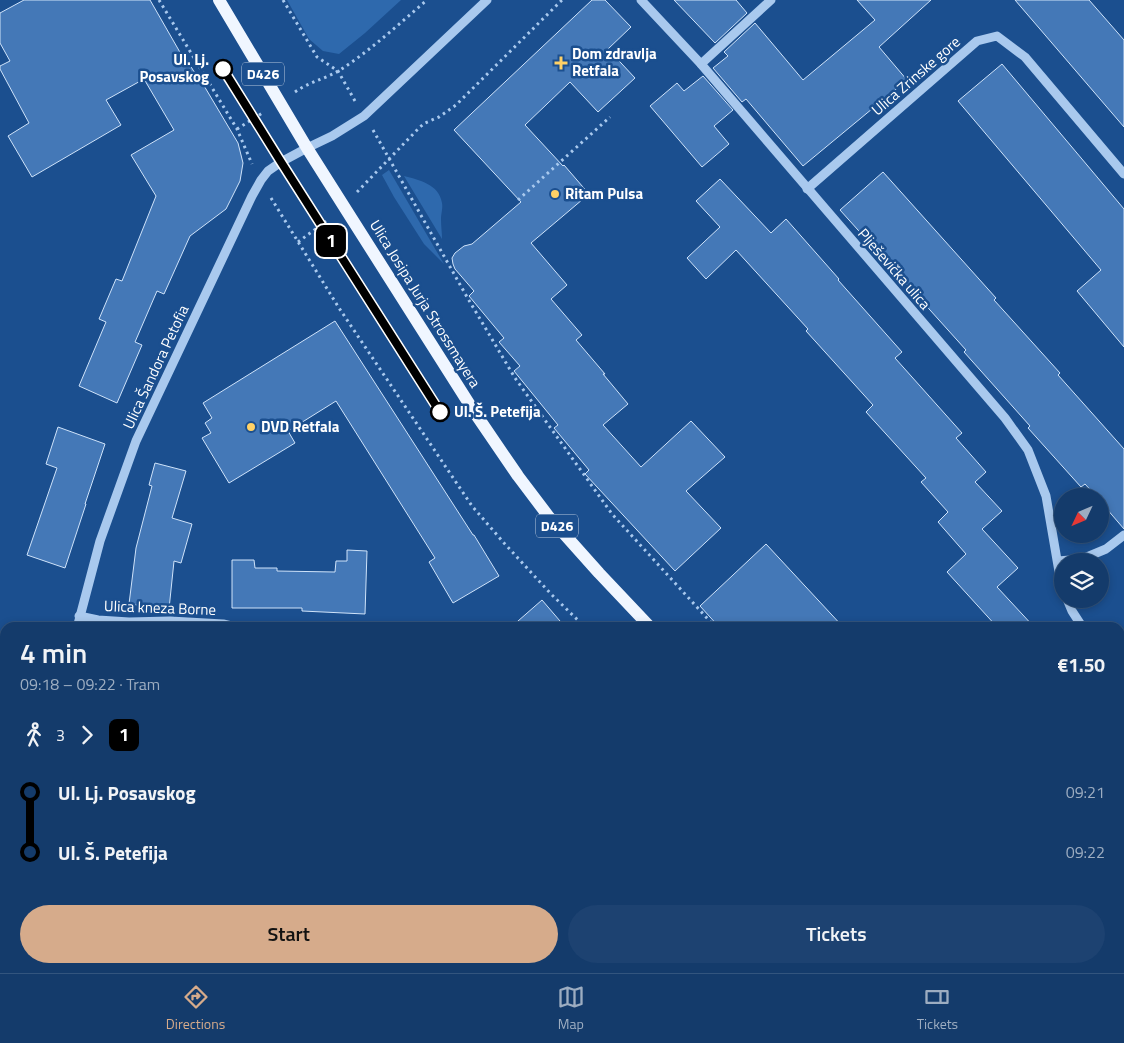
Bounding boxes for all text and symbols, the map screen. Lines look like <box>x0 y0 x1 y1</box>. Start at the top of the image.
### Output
street label: Ulica Zrinske gore <box>866 30 965 121</box>
place label: Dom zdravlja Retfala <box>572 42 657 82</box>
place label: Ul. Lj. Posavskog <box>139 48 209 88</box>
marker: Dom zdravlja Retfala <box>554 56 568 70</box>
marker: Ul. Lj. Posavskog <box>213 59 233 79</box>
road number: D426 <box>242 62 284 86</box>
place label: Ritam Pulsa <box>565 182 643 205</box>
marker: Ritam Pulsa <box>549 188 561 200</box>
street label: Ulica Josipa Jurja Strossmayera <box>364 215 487 393</box>
street label: Plješevička ulica <box>852 223 937 315</box>
line badge: 1 <box>315 225 347 257</box>
text: 1 <box>326 227 336 254</box>
street label: Ulica Šandora Petofia <box>117 300 195 433</box>
place label: Ul. Š. Petefija <box>454 400 541 423</box>
marker: Ul. Š. Petefija <box>430 402 450 422</box>
place label: DVD Retfala <box>261 415 340 438</box>
marker: DVD Retfala <box>245 421 257 433</box>
north arrow <box>1054 488 1109 542</box>
map controls <box>1054 488 1109 608</box>
road number: D426 <box>536 514 578 538</box>
button: layers <box>1054 553 1109 608</box>
street label: Ulica kneza Borne <box>104 594 216 621</box>
text: 4 min <box>20 631 87 674</box>
text: €1.50 <box>1058 650 1105 679</box>
text: 09:18 – 09:22 · Tram <box>20 672 160 696</box>
icon: walk <box>20 721 48 749</box>
icon: forward <box>73 721 101 749</box>
text: 1 <box>119 721 129 748</box>
text: 3 <box>56 723 65 747</box>
text: Ul. Lj. Posavskog <box>58 778 196 807</box>
text: 09:21 <box>1066 780 1105 804</box>
text: Ul. Š. Petefija <box>58 838 168 867</box>
text: 09:22 <box>1066 840 1105 864</box>
button: Start <box>20 905 558 963</box>
button: Tickets <box>568 905 1105 963</box>
tab: Directions <box>166 983 225 1034</box>
tab: Map <box>557 983 585 1034</box>
tab: Tickets <box>917 983 958 1034</box>

